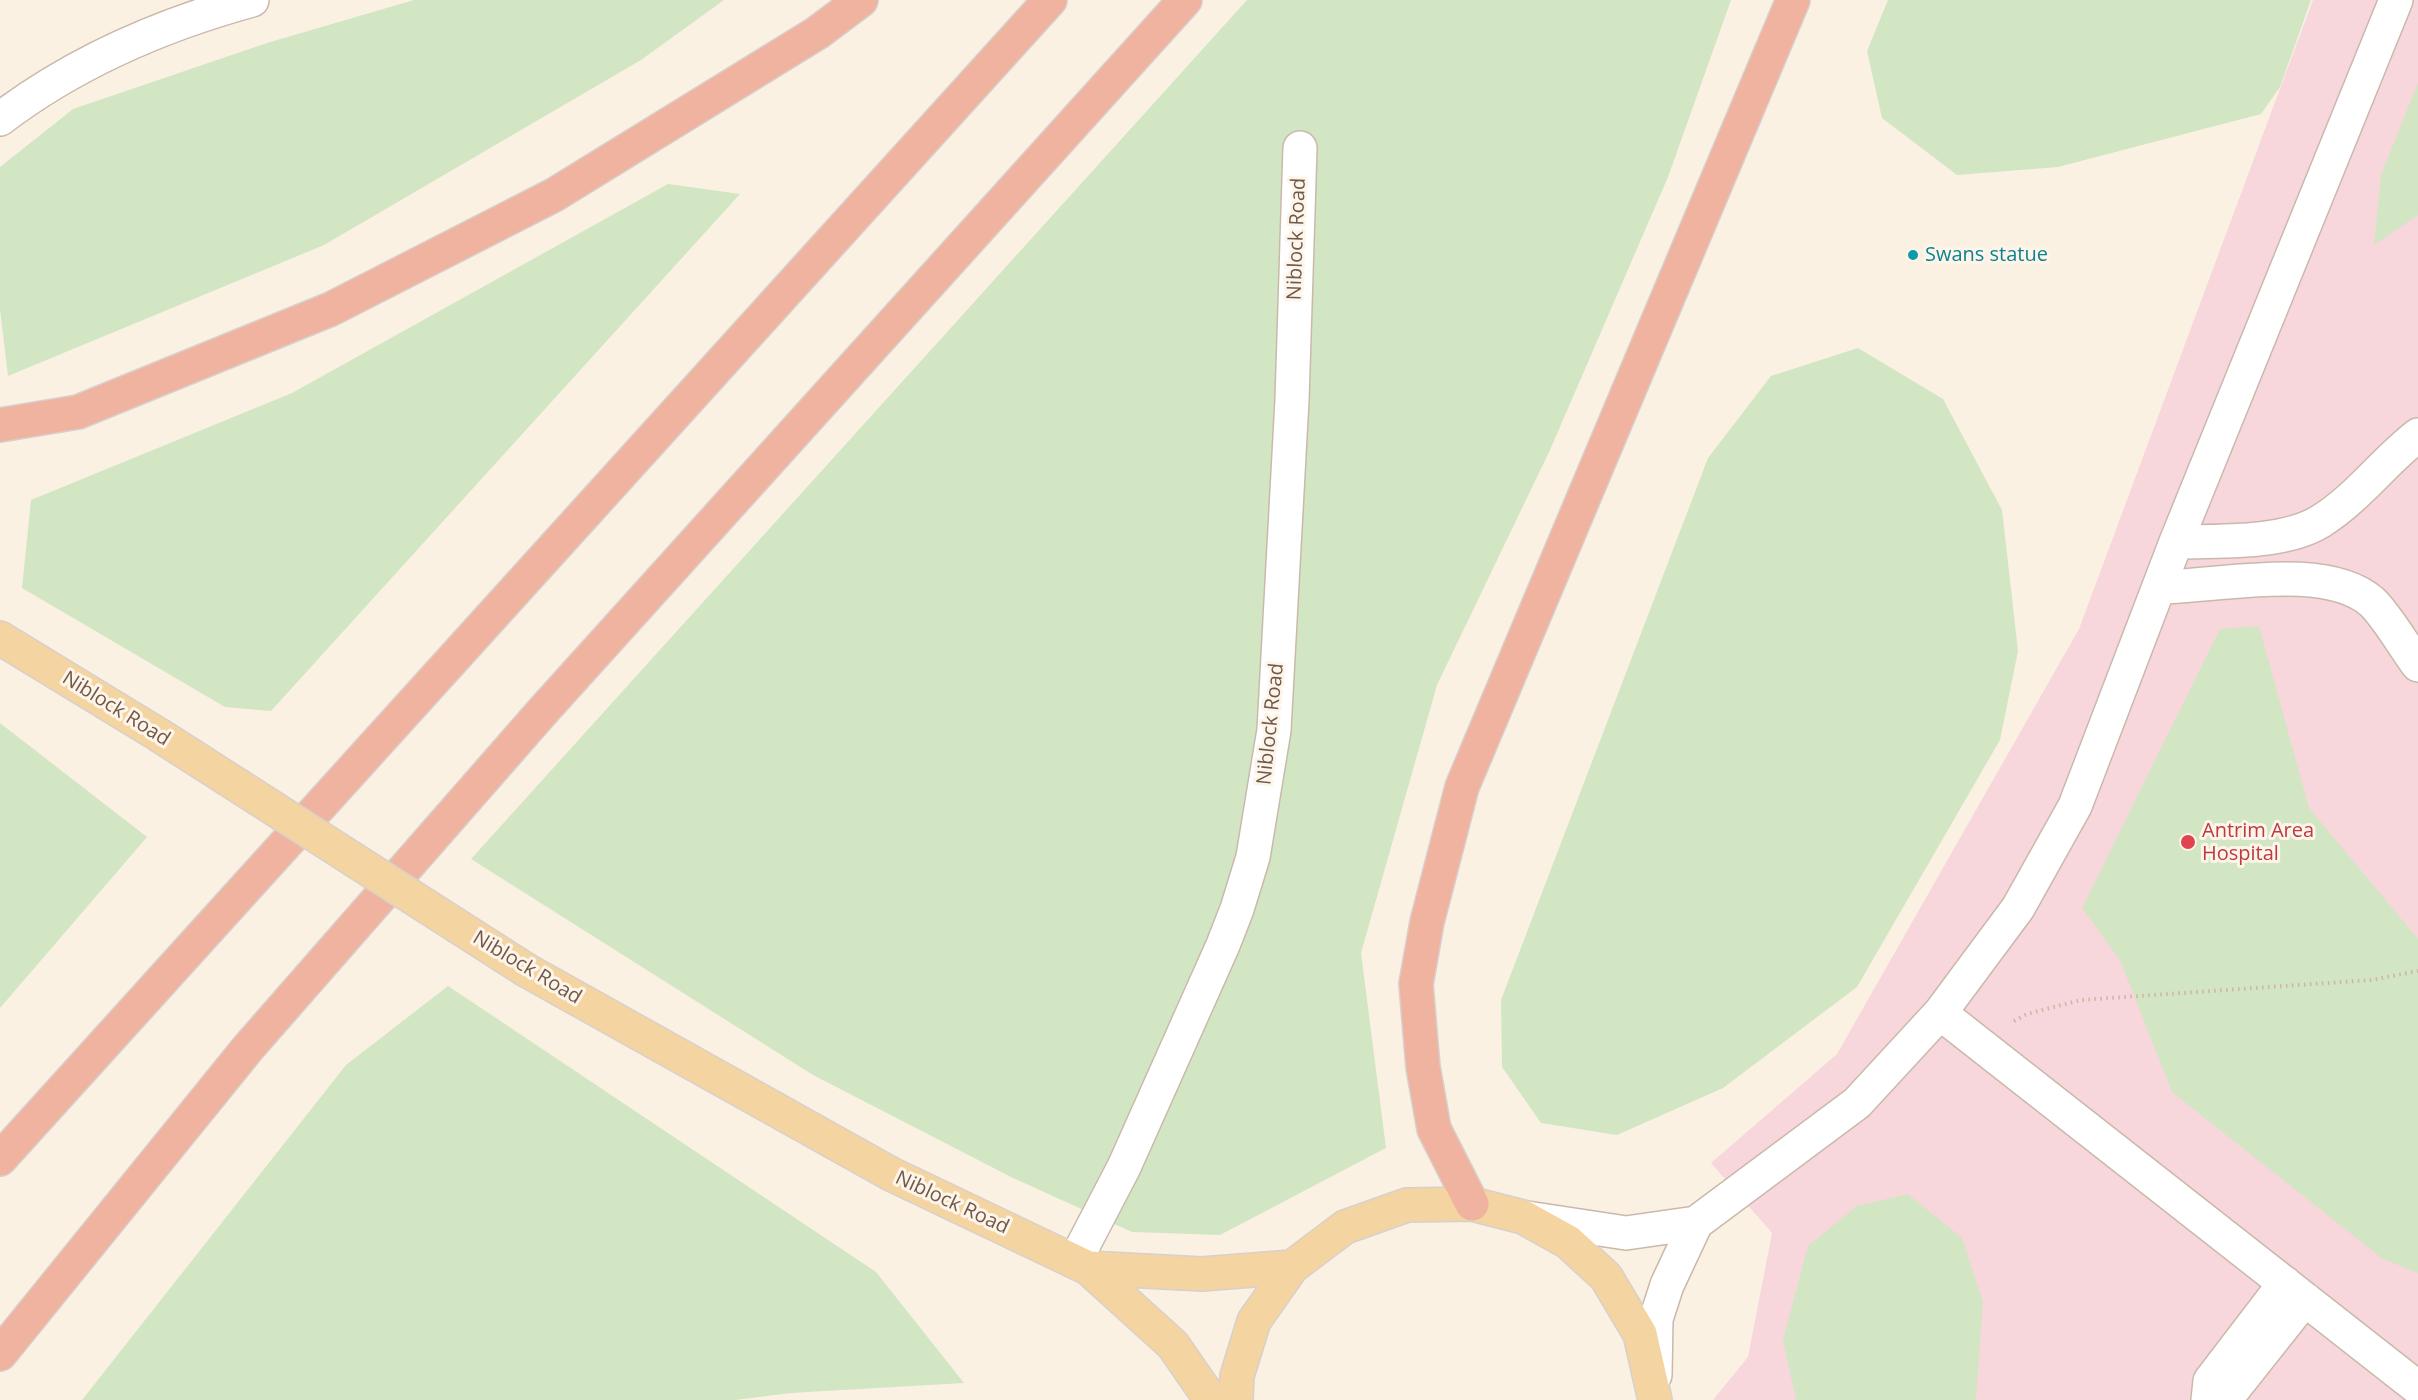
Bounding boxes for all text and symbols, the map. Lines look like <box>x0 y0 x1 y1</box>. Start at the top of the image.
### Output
street label: Niblock Road <box>1283 177 1311 301</box>
place label: Swans statue <box>1925 243 2048 267</box>
marker: Swans statue <box>1906 248 1920 262</box>
street label: Niblock Road <box>1253 662 1289 786</box>
street label: Niblock Road <box>58 666 174 752</box>
place label: Antrim Area Hospital <box>2202 819 2314 866</box>
marker: Antrim Area Hospital <box>2179 833 2197 851</box>
street label: Niblock Road <box>468 926 586 1010</box>
street label: Niblock Road <box>891 1166 1013 1240</box>

